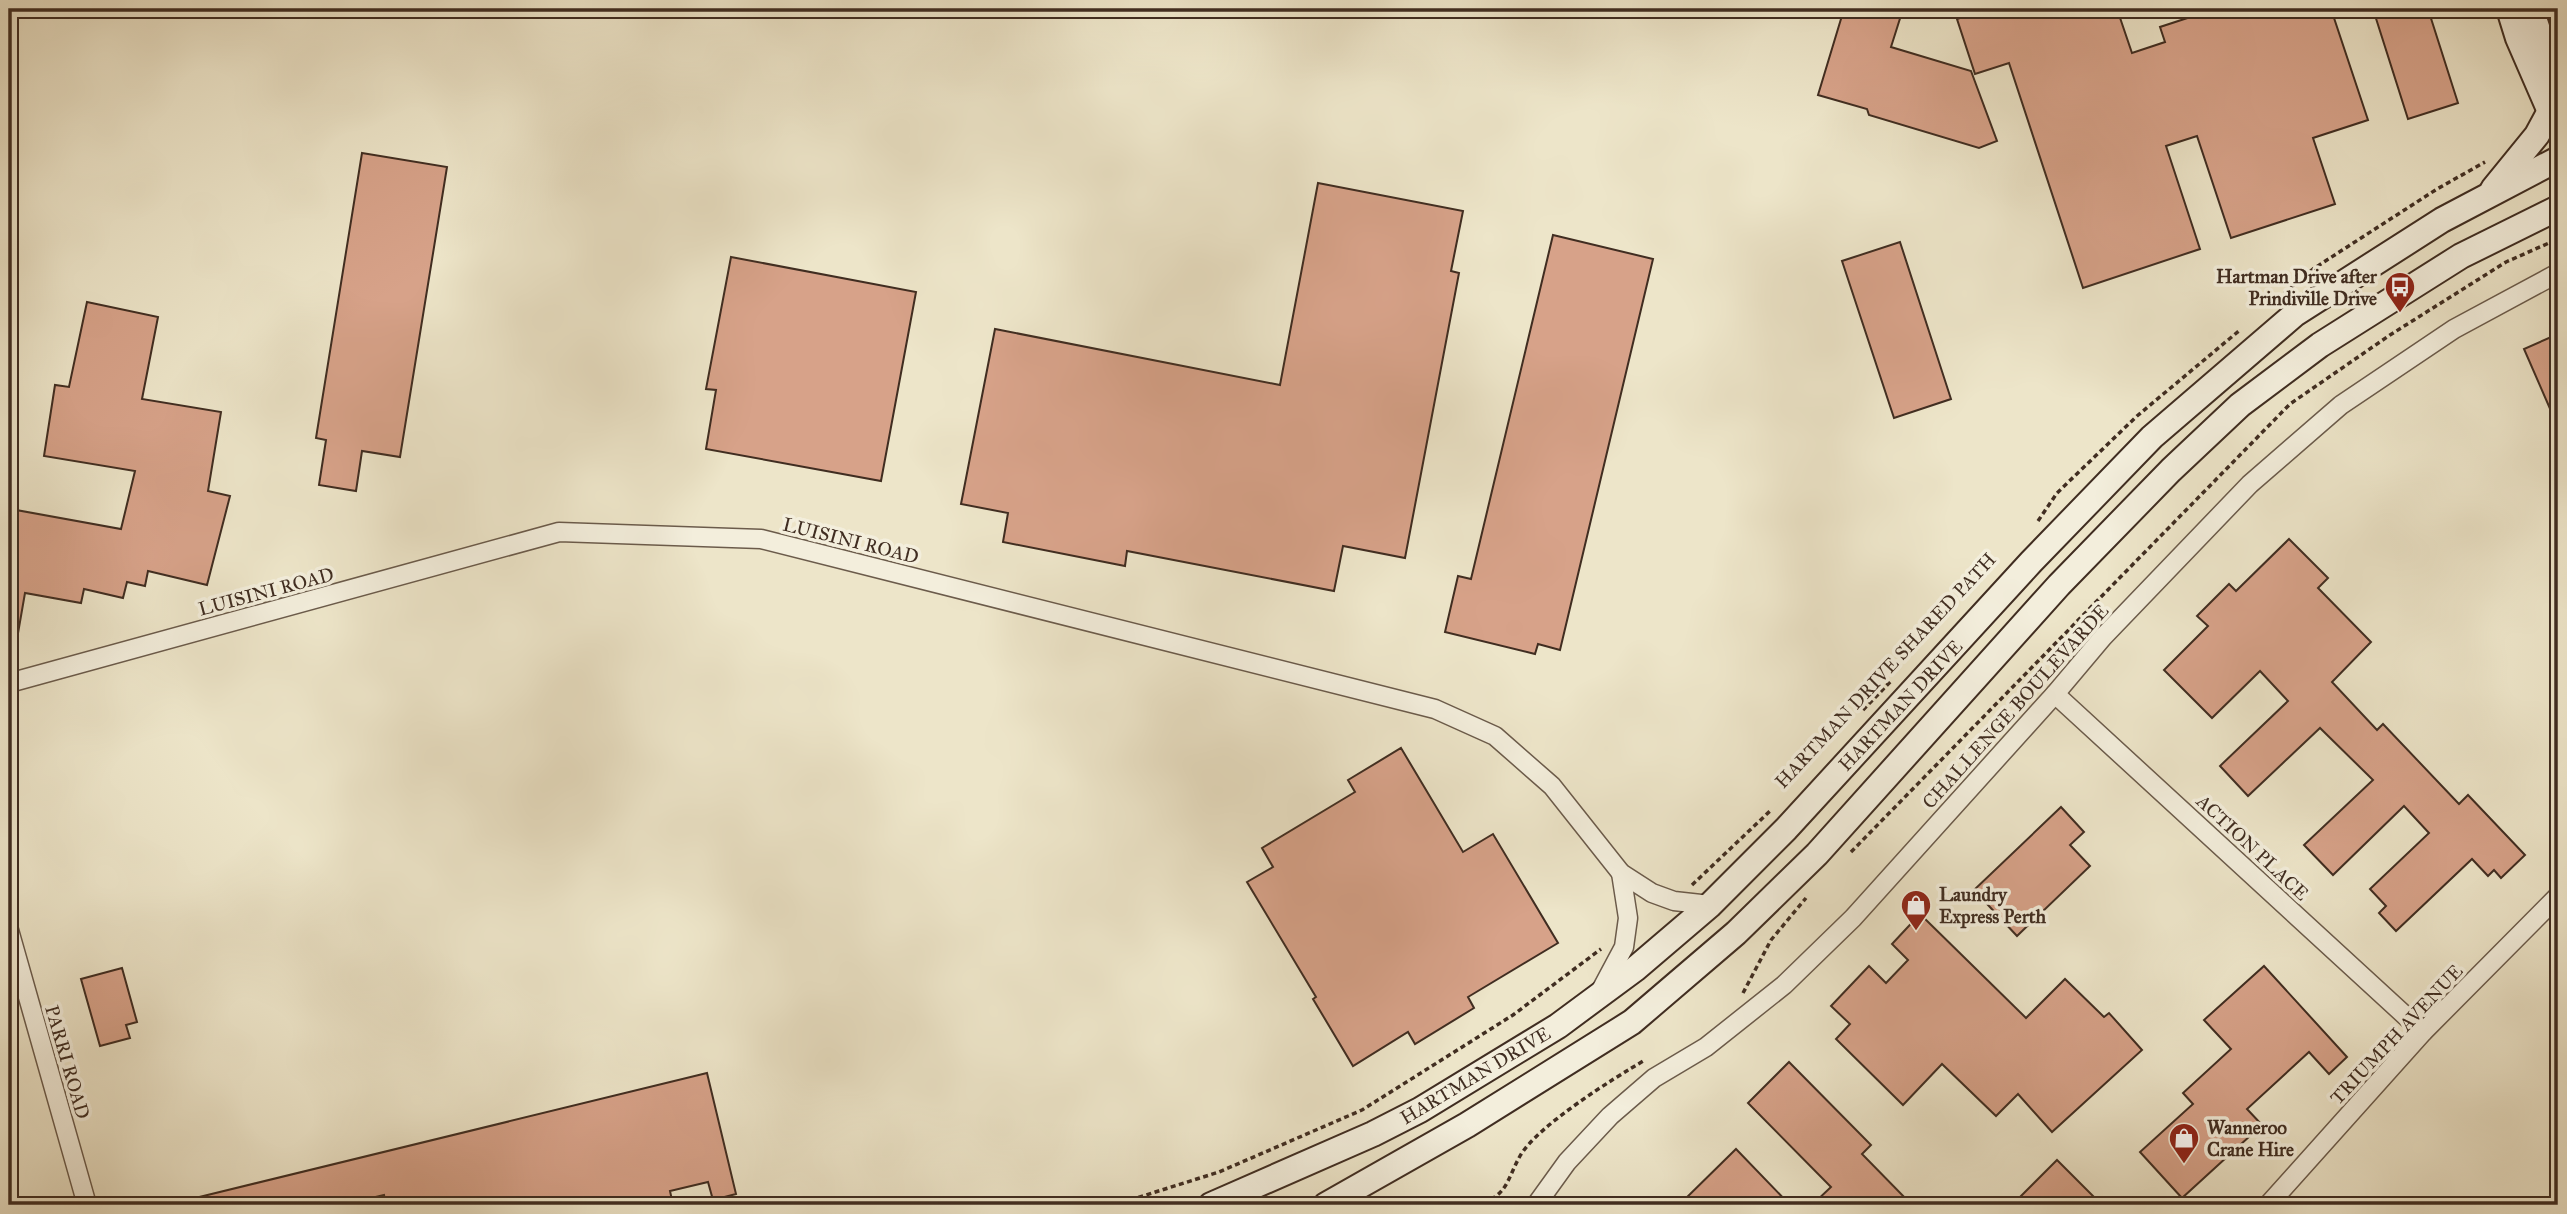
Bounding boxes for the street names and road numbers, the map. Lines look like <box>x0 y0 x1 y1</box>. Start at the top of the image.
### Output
street label: LUISINI ROAD <box>781 512 921 568</box>
street label: HARTMAN DRIVE SHARED PATH <box>1770 548 2000 792</box>
street label: LUISINI ROAD <box>196 562 336 621</box>
street label: CHALLENGE BOULEVARDE <box>1917 599 2114 813</box>
street label: HARTMAN DRIVE <box>1833 635 1967 775</box>
street label: ACTION PLACE <box>2191 789 2314 905</box>
street label: TRIUMPH AVENUE <box>2325 959 2468 1109</box>
street label: PARRI ROAD <box>40 1003 95 1122</box>
street label: HARTMAN DRIVE <box>1396 1021 1555 1129</box>

